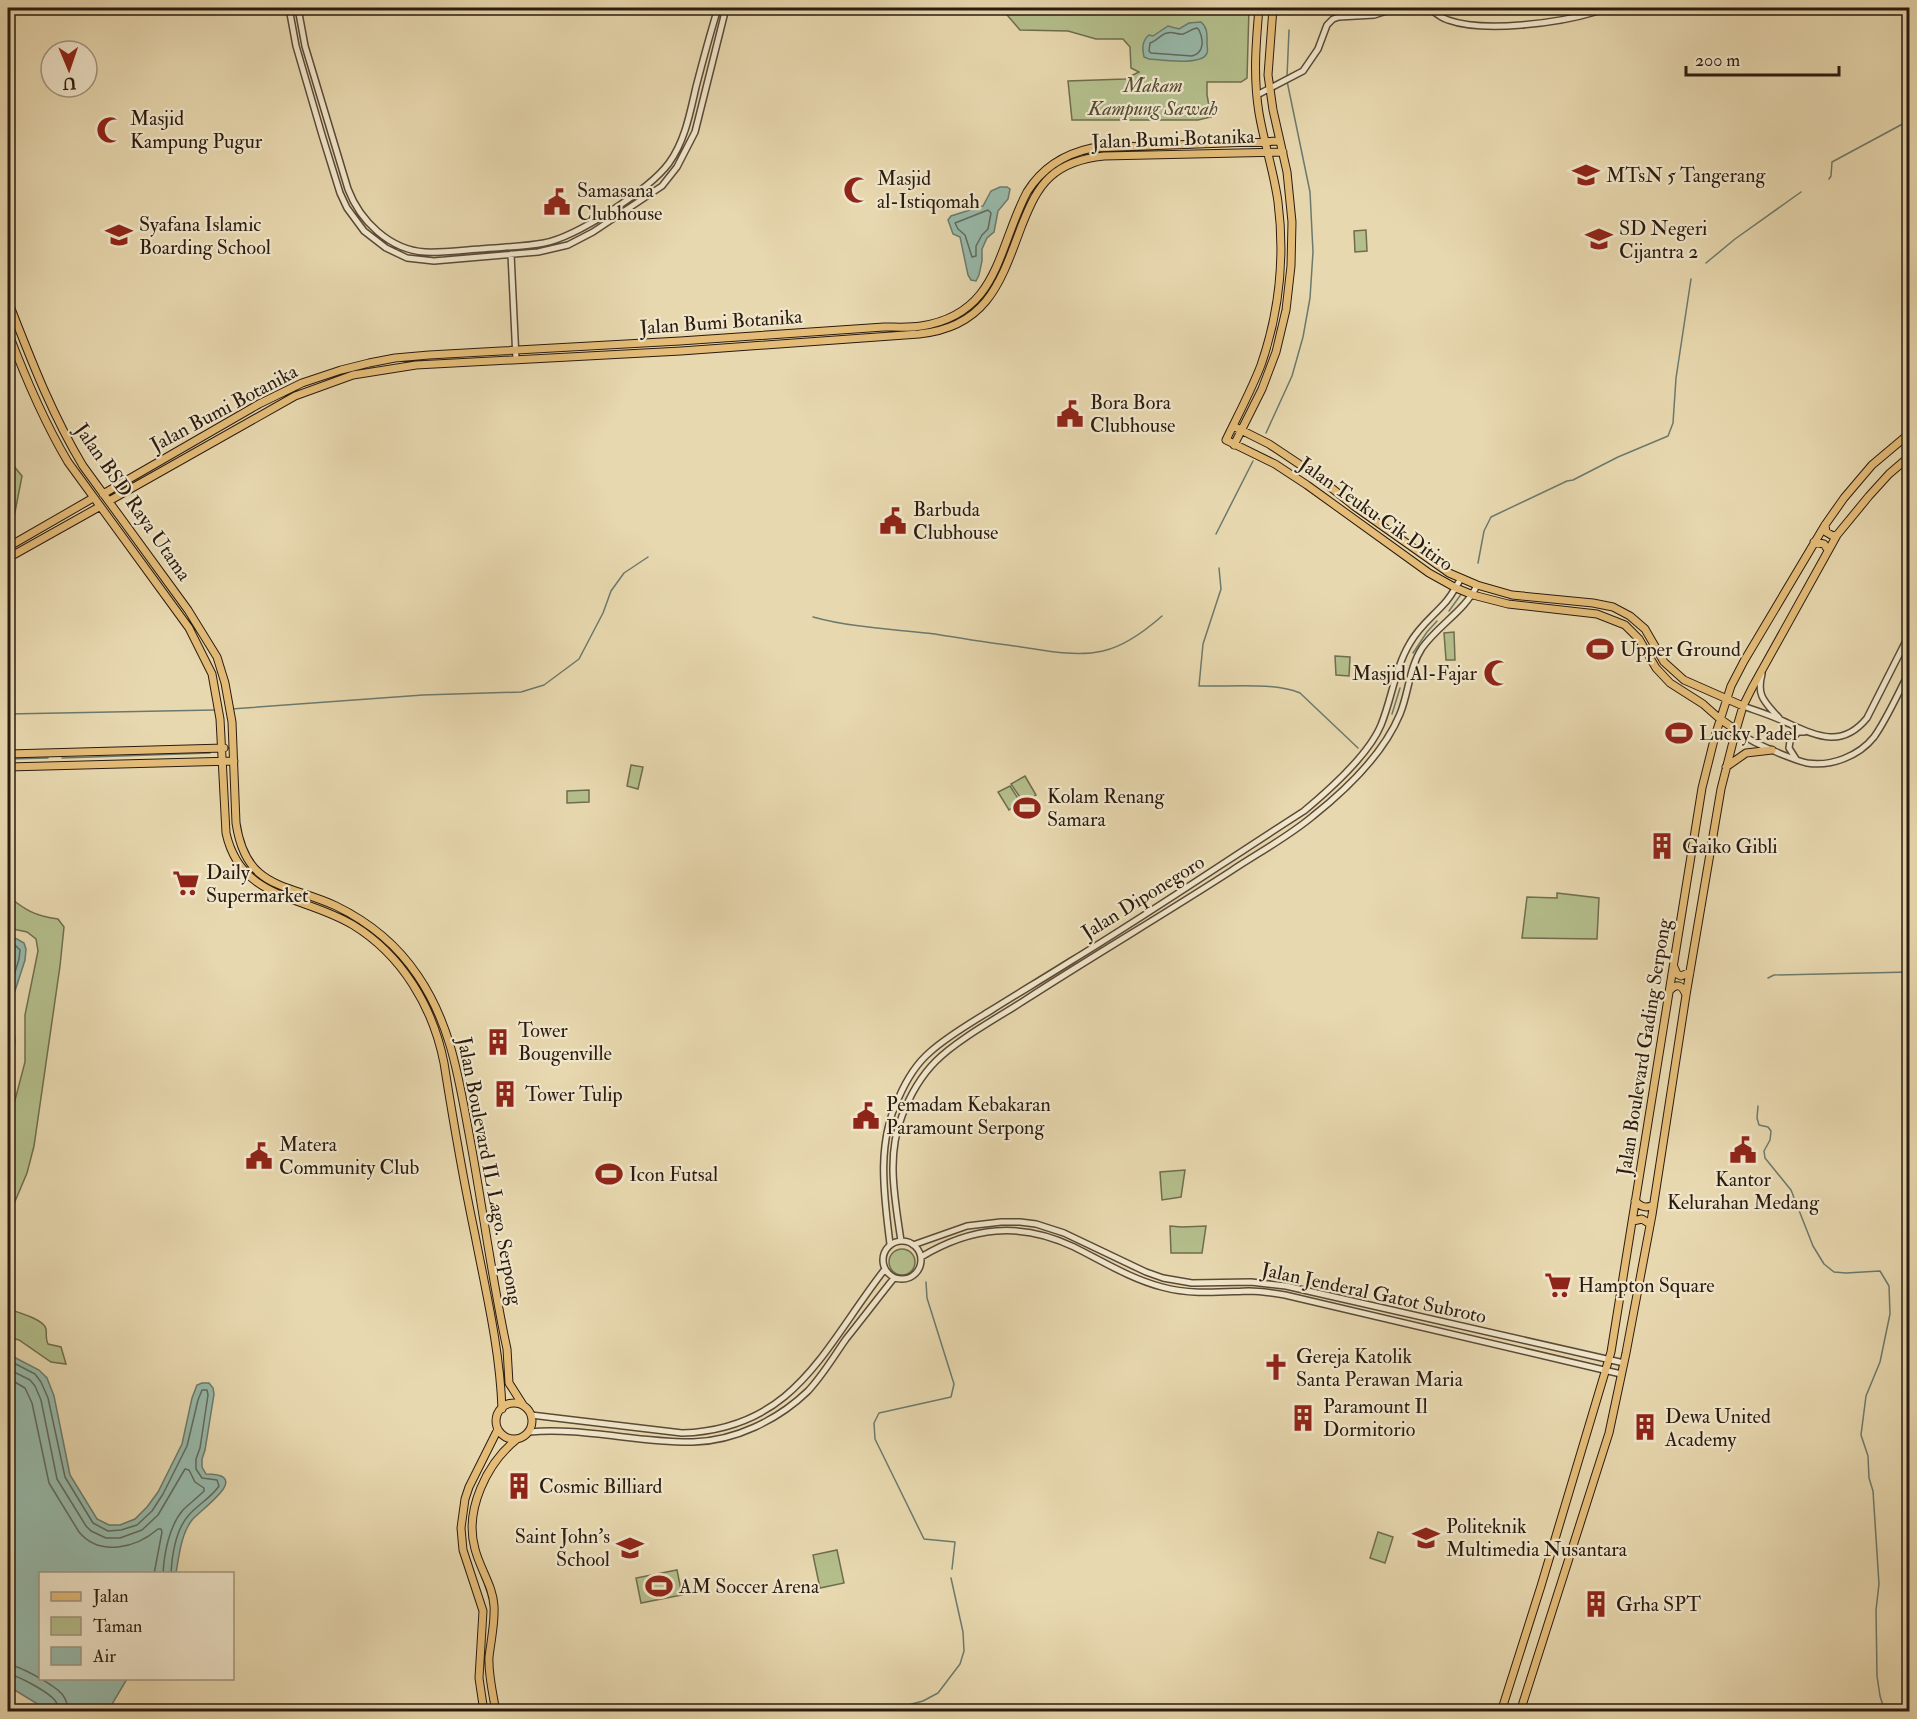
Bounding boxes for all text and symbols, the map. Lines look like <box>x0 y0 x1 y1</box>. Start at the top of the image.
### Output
north arrow <box>39 39 99 99</box>
scale bar <box>1686 39 1839 77</box>
text: 200 m <box>1695 49 1740 72</box>
text: U <box>62 73 77 93</box>
park label: Makam Kampung Sawah <box>1087 73 1218 121</box>
place label: Masjid Kampung Pugur <box>130 106 263 155</box>
mosque icon: Masjid Kampung Pugur <box>95 115 125 145</box>
street label: Jalan Bumi Botanika <box>1090 124 1256 154</box>
school or university icon: MTsN 5 Tangerang <box>1571 160 1601 190</box>
place label: MTsN 5 Tangerang <box>1606 163 1766 188</box>
place label: Masjid al-Istiqomah <box>877 166 980 214</box>
mosque icon: Masjid al-Istiqomah <box>842 175 872 205</box>
place label: Samasana Clubhouse <box>577 178 662 226</box>
public building icon: Samasana Clubhouse <box>542 187 572 217</box>
place label: Syafana Islamic Boarding School <box>139 212 271 260</box>
place label: SD Negeri Cijantra 2 <box>1619 216 1707 264</box>
school or university icon: Syafana Islamic Boarding School <box>104 220 134 250</box>
school or university icon: SD Negeri Cijantra 2 <box>1584 224 1614 254</box>
street label: Jalan Bumi Botanika <box>638 304 804 340</box>
street label: Jalan Bumi Botanika <box>145 358 302 458</box>
place label: Bora Bora Clubhouse <box>1090 390 1175 438</box>
public building icon: Bora Bora Clubhouse <box>1055 399 1085 429</box>
street label: Jalan BSD Raya Utama <box>69 418 197 586</box>
street label: Jalan Teuku Cik Ditiro <box>1293 451 1458 577</box>
place label: Barbuda Clubhouse <box>913 497 998 545</box>
public building icon: Barbuda Clubhouse <box>878 506 908 536</box>
sports icon: Upper Ground <box>1585 634 1615 664</box>
place label: Upper Ground <box>1620 637 1741 663</box>
mosque icon: Masjid Al-Fajar <box>1482 658 1512 688</box>
place label: Masjid Al-Fajar <box>1352 661 1478 686</box>
sports icon: Lucky Padel <box>1664 718 1694 748</box>
place label: Lucky Padel <box>1699 721 1797 746</box>
place label: Kolam Renang Samara <box>1047 784 1166 832</box>
sports icon: Kolam Renang Samara <box>1012 793 1042 823</box>
building icon: Gaiko Gibli <box>1647 831 1677 861</box>
place label: Gaiko Gibli <box>1682 834 1778 859</box>
street label: Jalan Diponegoro <box>1076 849 1210 946</box>
place label: Daily Supermarket <box>206 860 309 909</box>
supermarket icon: Daily Supermarket <box>171 868 201 898</box>
street label: Jalan Boulevard Gading Serpong <box>1611 916 1678 1178</box>
place label: Tower Bougenville <box>518 1018 612 1066</box>
building icon: Tower Bougenville <box>483 1027 513 1057</box>
street label: Jalan Boulevard IL Lago. Serpong <box>451 1034 528 1308</box>
building icon: Tower Tulip <box>490 1079 520 1109</box>
place label: Tower Tulip <box>525 1082 623 1108</box>
place label: Pemadam Kebakaran Paramount Serpong <box>886 1092 1051 1141</box>
public building icon: Pemadam Kebakaran Paramount Serpong <box>851 1101 881 1131</box>
place label: Matera Community Club <box>279 1132 419 1180</box>
public building icon: Kantor Kelurahan Medang <box>1728 1135 1758 1165</box>
public building icon: Matera Community Club <box>244 1141 274 1171</box>
sports icon: Icon Futsal <box>594 1159 624 1189</box>
place label: Icon Futsal <box>629 1162 718 1187</box>
place label: Kantor Kelurahan Medang <box>1667 1167 1820 1215</box>
street label: Jalan Jenderal Gatot Subroto <box>1258 1257 1489 1329</box>
supermarket icon: Hampton Square <box>1543 1270 1573 1300</box>
place label: Hampton Square <box>1578 1273 1715 1299</box>
place label: Gereja Katolik Santa Perawan Maria <box>1296 1344 1464 1392</box>
church icon: Gereja Katolik Santa Perawan Maria <box>1261 1352 1291 1382</box>
place label: Paramount Il Dormitorio <box>1323 1394 1428 1442</box>
building icon: Paramount Il Dormitorio <box>1288 1403 1318 1433</box>
place label: Dewa United Academy <box>1664 1404 1771 1452</box>
building icon: Dewa United Academy <box>1630 1412 1660 1442</box>
building icon: Cosmic Billiard <box>504 1471 534 1501</box>
place label: Cosmic Billiard <box>539 1474 663 1499</box>
place label: Politeknik Multimedia Nusantara <box>1446 1514 1628 1562</box>
school or university icon: Politeknik Multimedia Nusantara <box>1411 1523 1441 1553</box>
place label: Saint John's School <box>515 1524 610 1572</box>
school or university icon: Saint John's School <box>615 1533 645 1563</box>
sports icon: AM Soccer Arena <box>644 1571 674 1601</box>
legend <box>39 1572 234 1680</box>
place label: AM Soccer Arena <box>678 1574 820 1599</box>
text: Jalan <box>92 1585 129 1608</box>
building icon: Grha SPT <box>1581 1589 1611 1619</box>
place label: Grha SPT <box>1616 1592 1701 1617</box>
text: Taman <box>93 1615 142 1638</box>
text: Air <box>92 1645 116 1668</box>

